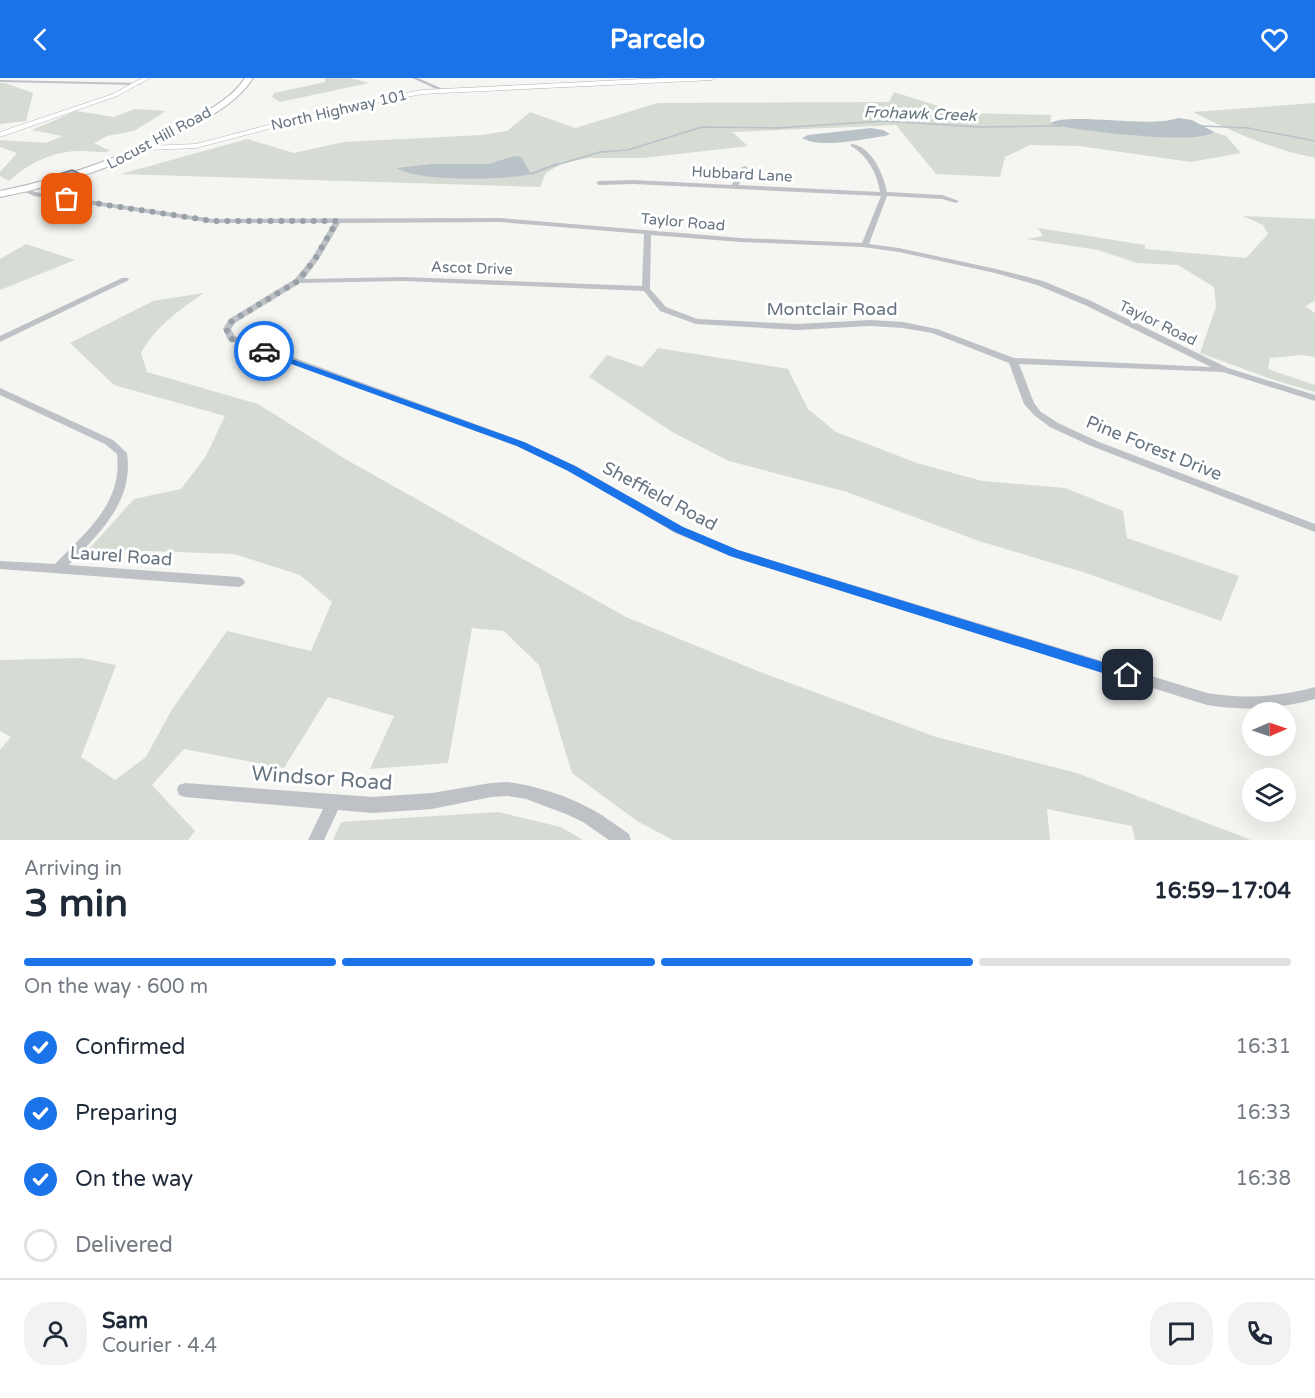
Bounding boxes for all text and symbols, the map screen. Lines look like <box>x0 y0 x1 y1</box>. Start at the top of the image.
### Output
icon: back <box>24 23 57 56</box>
text: Parcelo <box>610 23 705 56</box>
icon: heart <box>1258 23 1291 56</box>
street label: North Highway 101 <box>269 86 409 134</box>
water label: Frohawk Creek <box>863 102 978 126</box>
street label: Locust Hill Road <box>104 103 214 173</box>
street label: Hubbard Lane <box>691 162 793 186</box>
pin <box>41 173 92 224</box>
icon: bag <box>50 182 83 215</box>
street label: Taylor Road <box>640 209 726 235</box>
street label: Ascot Drive <box>431 258 513 278</box>
street label: Taylor Road <box>1116 296 1200 350</box>
street label: Montclair Road <box>766 298 898 320</box>
courier <box>234 321 294 381</box>
icon: car <box>248 335 281 368</box>
street label: Pine Forest Drive <box>1083 411 1225 485</box>
street label: Sheffield Road <box>599 457 721 535</box>
street label: Laurel Road <box>69 541 173 571</box>
pin <box>1102 649 1153 700</box>
icon: home <box>1111 658 1144 691</box>
north arrow <box>1242 702 1296 756</box>
map controls <box>1242 702 1296 822</box>
street label: Windsor Road <box>251 761 393 796</box>
button: layers <box>1242 768 1296 822</box>
text: Arriving in <box>24 857 122 881</box>
text: 16:59–17:04 <box>1154 878 1291 904</box>
text: 3 min <box>24 880 128 927</box>
text: On the way · 600 m <box>24 975 208 999</box>
icon: check <box>24 1031 57 1064</box>
text: Confirmed <box>75 1034 185 1060</box>
text: 16:31 <box>1236 1035 1291 1059</box>
icon: check <box>24 1097 57 1130</box>
text: Preparing <box>75 1100 178 1126</box>
text: 16:33 <box>1236 1101 1291 1125</box>
icon: check <box>24 1163 57 1196</box>
text: On the way <box>75 1166 193 1192</box>
text: 16:38 <box>1236 1167 1291 1191</box>
text: Delivered <box>75 1232 173 1258</box>
button: person <box>24 1302 87 1365</box>
button: chat <box>1150 1302 1213 1365</box>
button: phone <box>1228 1302 1291 1365</box>
text: Sam <box>102 1308 148 1334</box>
text: Courier · 4.4 <box>102 1334 217 1358</box>

